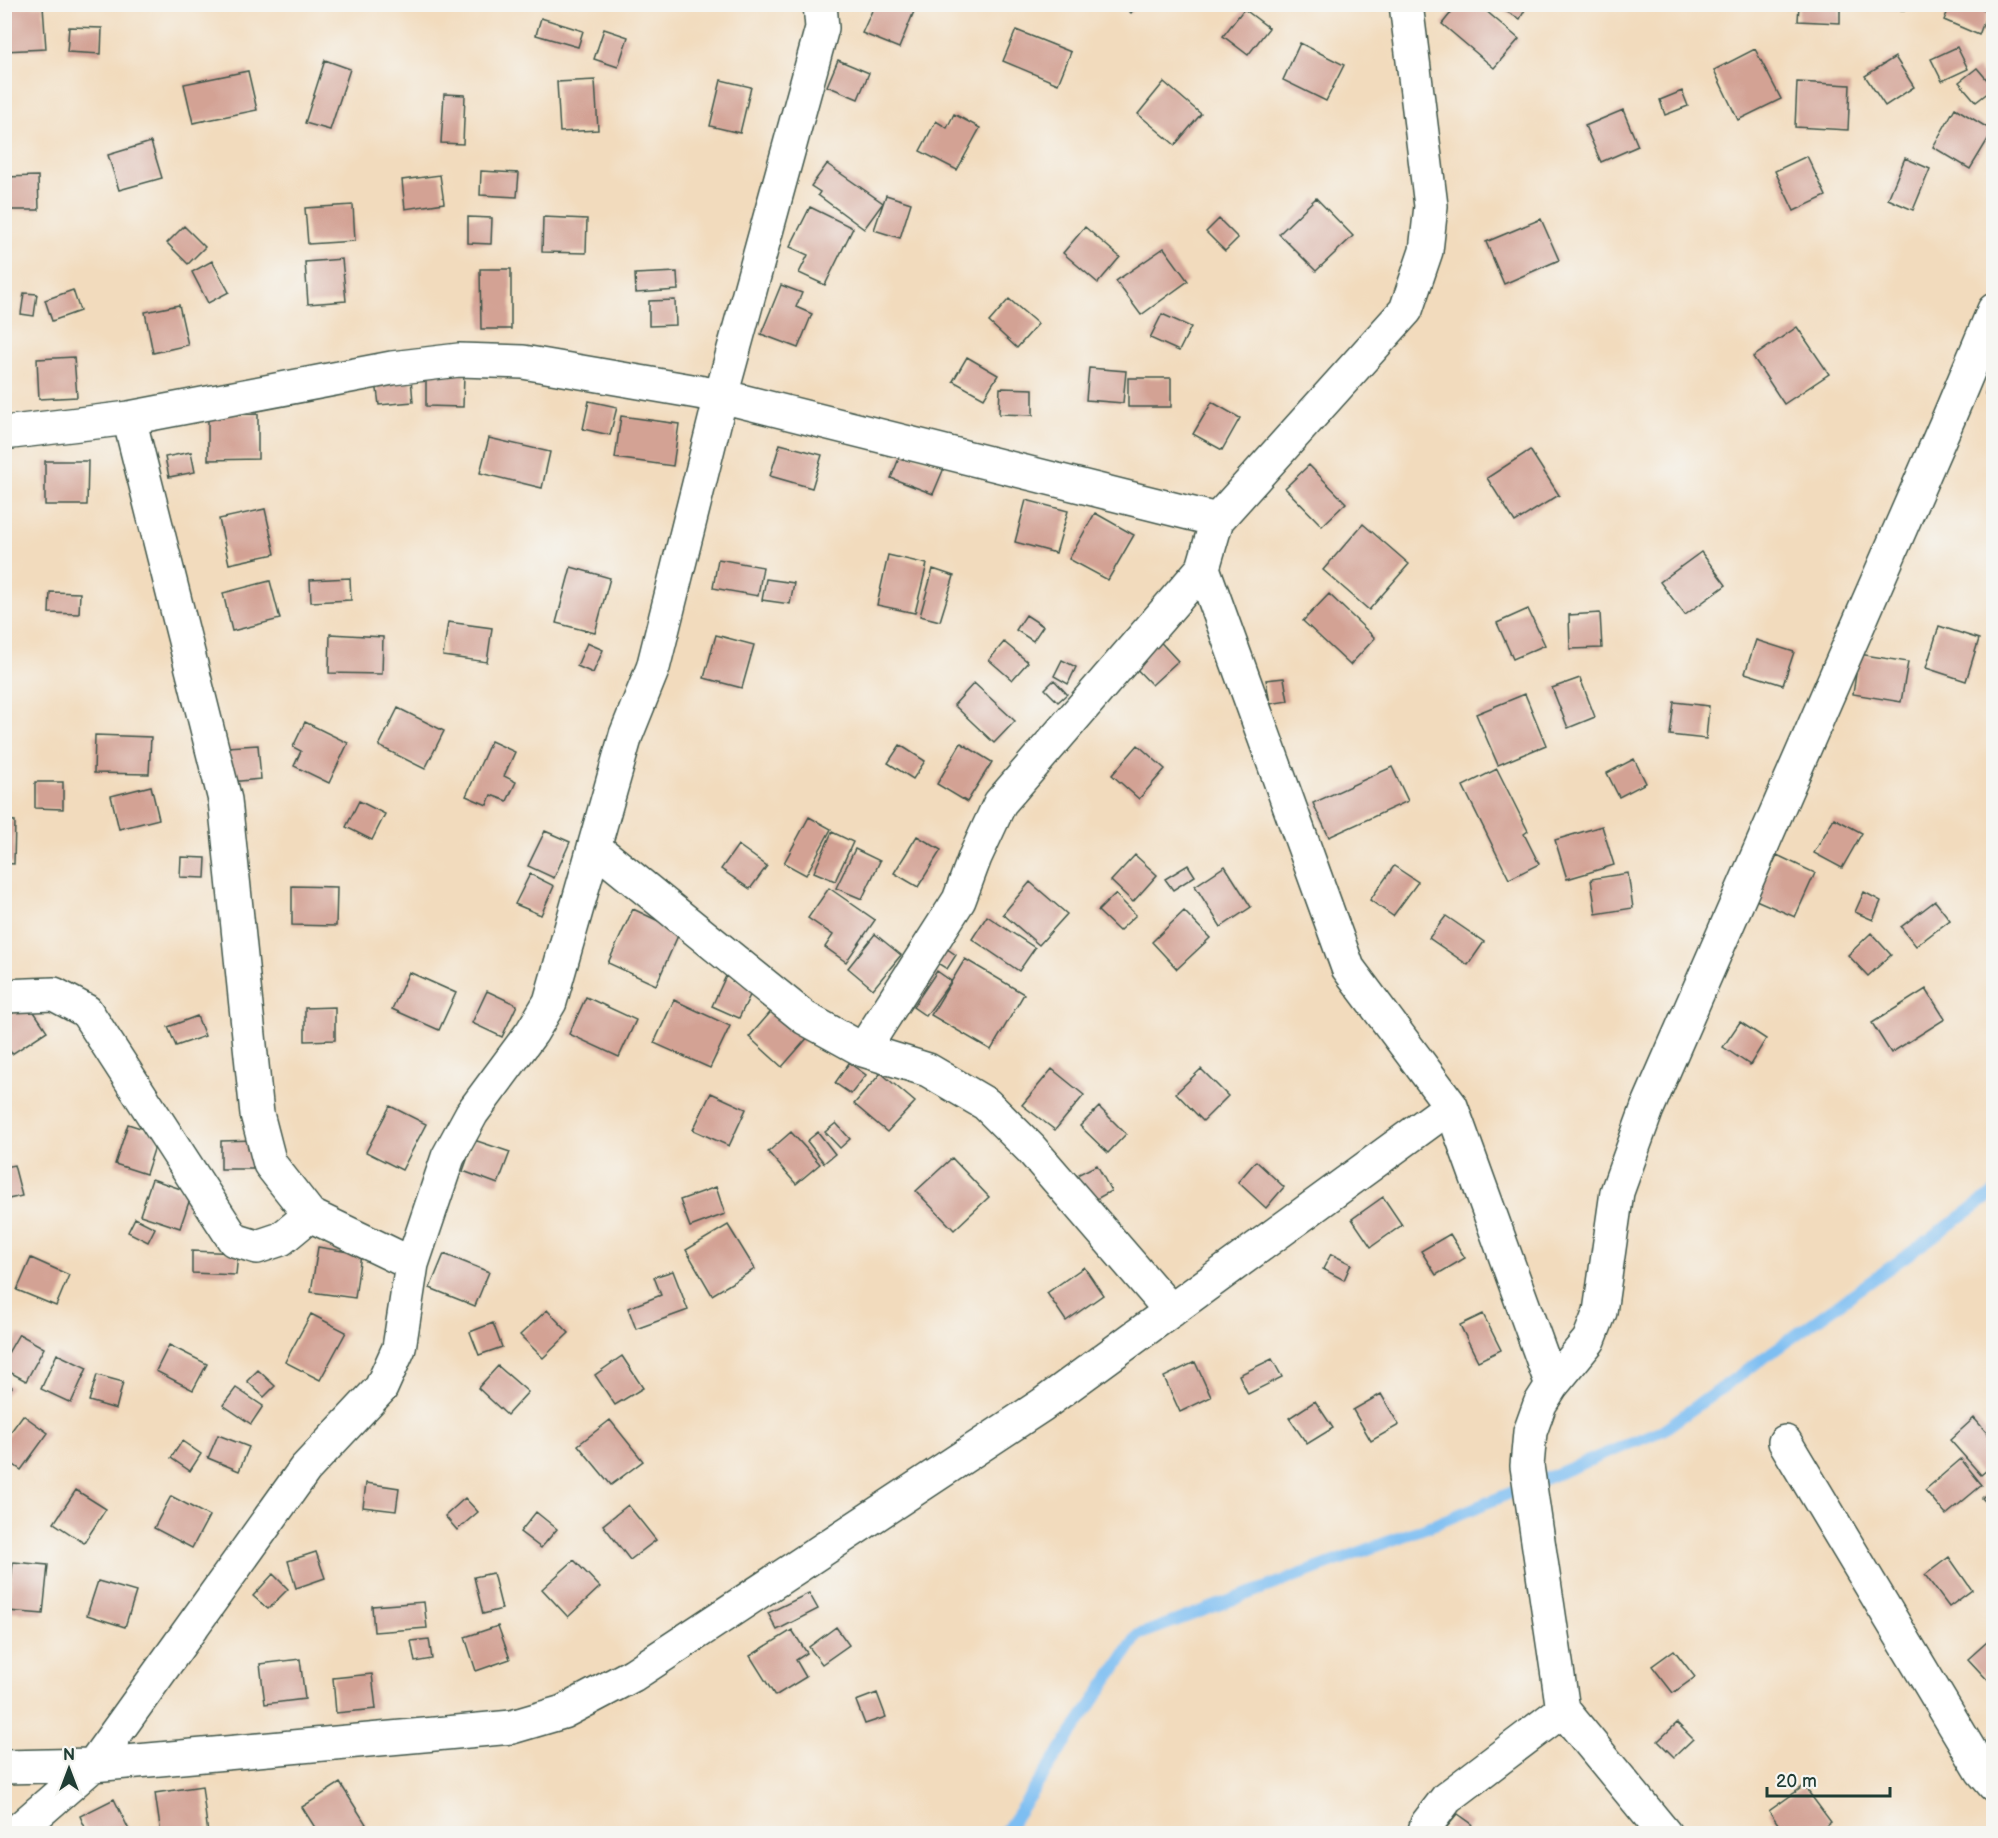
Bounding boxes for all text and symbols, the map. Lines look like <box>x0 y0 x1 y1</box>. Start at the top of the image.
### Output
north arrow <box>39 1739 99 1799</box>
text: N <box>63 1746 75 1765</box>
scale bar <box>1767 1760 1890 1798</box>
text: 20 m <box>1776 1771 1817 1792</box>

